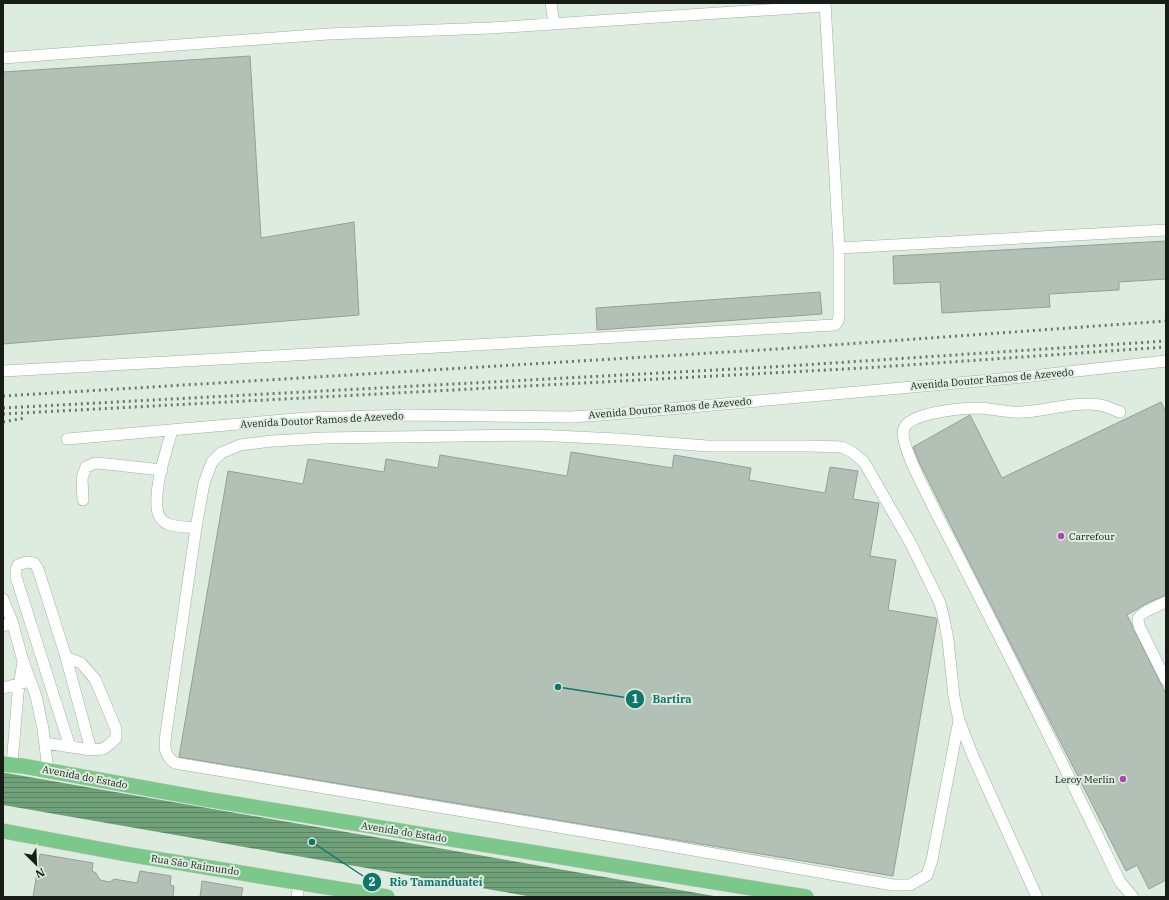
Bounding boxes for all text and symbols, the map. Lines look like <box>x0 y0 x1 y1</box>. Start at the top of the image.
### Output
street label: Avenida Doutor Ramos de Azevedo <box>910 365 1074 393</box>
street label: Avenida Doutor Ramos de Azevedo <box>588 394 752 422</box>
street label: Avenida Doutor Ramos de Azevedo <box>240 409 404 431</box>
place label: Carrefour <box>1069 530 1115 543</box>
marker: Carrefour <box>1056 531 1066 541</box>
callout: Bartira <box>625 688 700 711</box>
text: 1 <box>631 691 639 706</box>
text: Bartira <box>652 692 692 706</box>
street label: Avenida do Estado <box>41 762 129 792</box>
place label: Leroy Merlin <box>1055 773 1116 786</box>
marker: Leroy Merlin <box>1118 774 1128 784</box>
street label: Avenida do Estado <box>360 819 448 845</box>
north arrow <box>16 844 56 884</box>
street label: Rua São Raimundo <box>150 852 240 878</box>
text: N <box>33 865 47 881</box>
callout: Rio Tamanduateí <box>362 871 491 894</box>
text: 2 <box>368 874 376 889</box>
text: Rio Tamanduateí <box>390 875 483 889</box>

